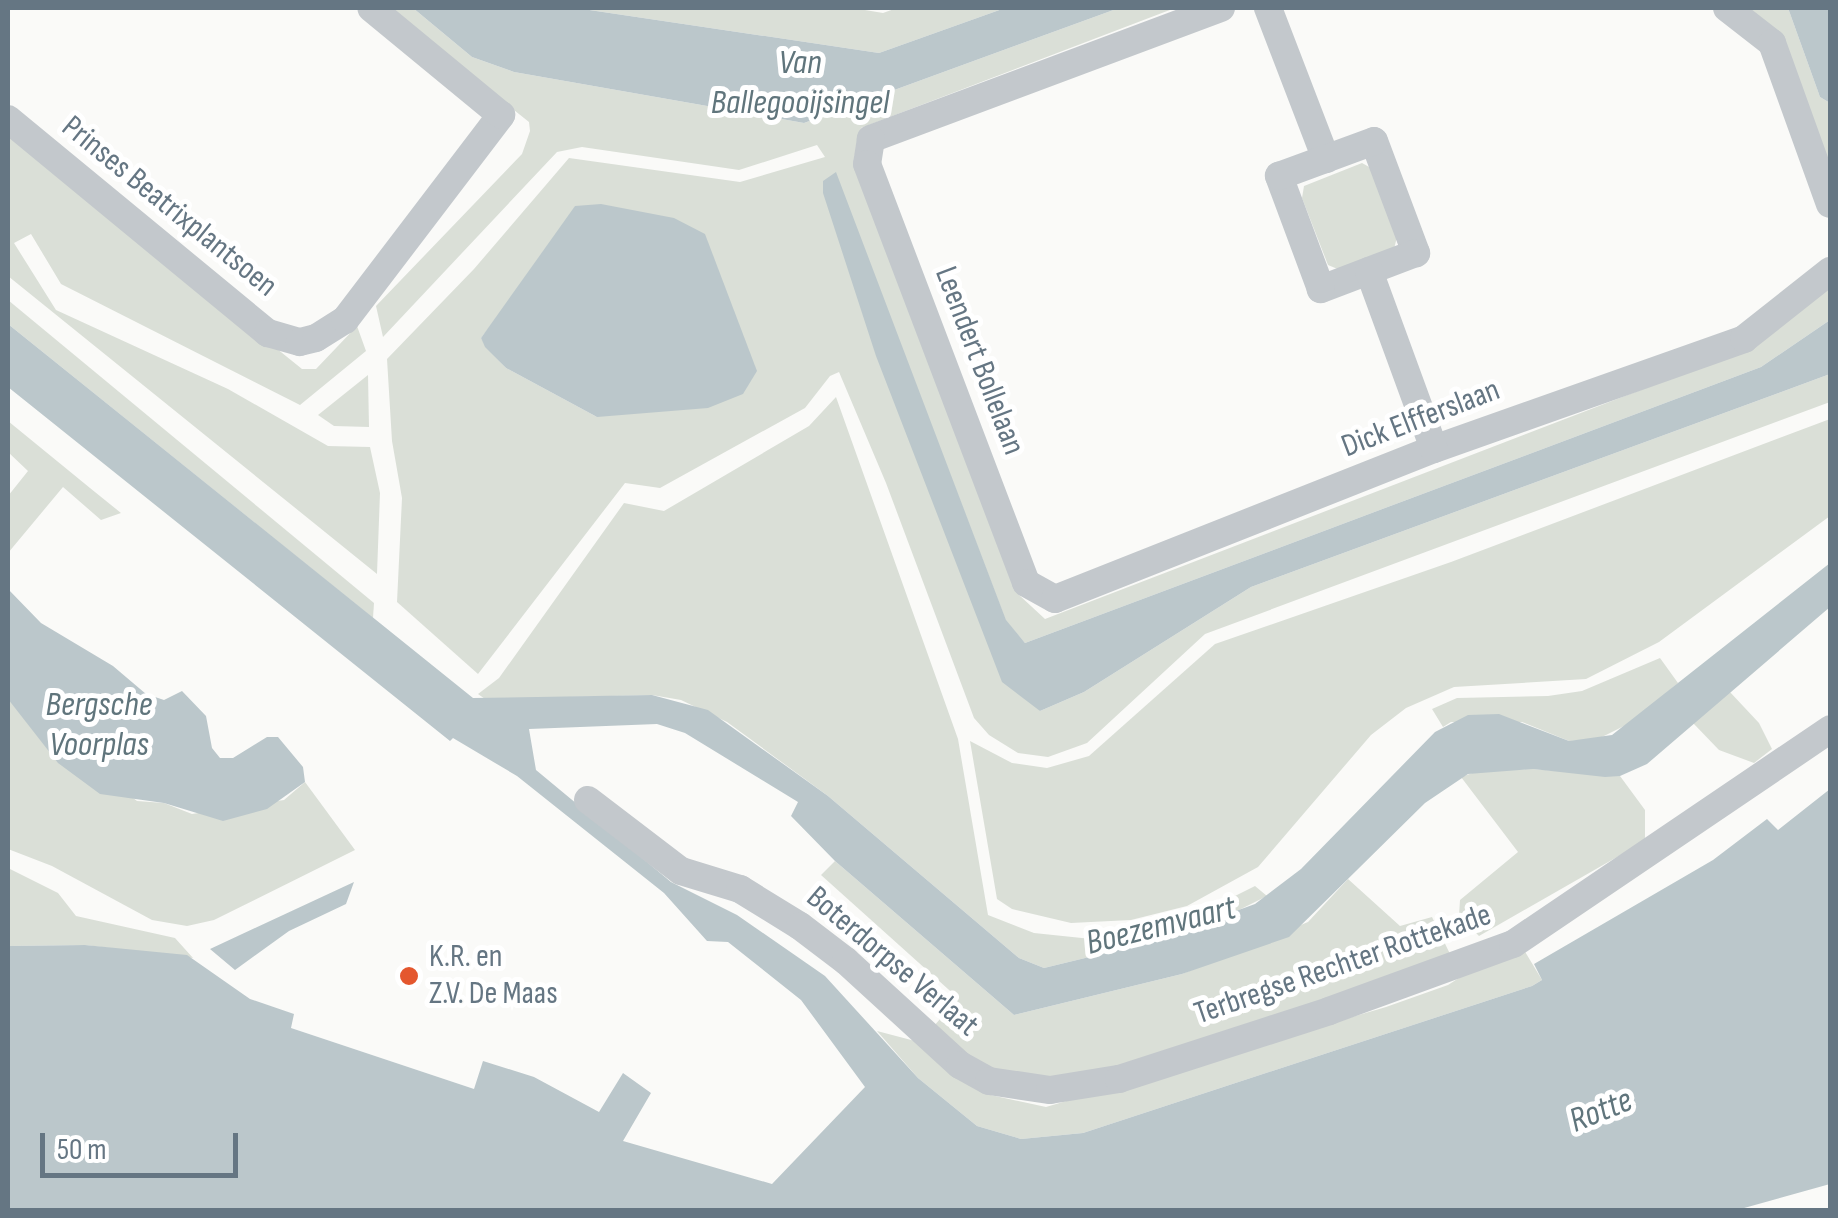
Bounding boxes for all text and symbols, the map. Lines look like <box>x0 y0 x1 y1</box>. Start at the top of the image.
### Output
water label: Van Ballegooijsingel <box>711 42 889 124</box>
street label: Prinses Beatrixplantsoen <box>54 108 284 306</box>
street label: Leendert Bollelaan <box>926 262 1032 460</box>
street label: Dick Elfferslaan <box>1337 371 1505 467</box>
water label: Bergsche Voorplas <box>46 684 152 766</box>
street label: Boterdorpse Verlaat <box>798 879 986 1045</box>
water label: Boezemvaart <box>1082 887 1240 965</box>
street label: Terbregse Rechter Rottekade <box>1190 896 1496 1034</box>
place label: K.R. en Z.V. De Maas <box>429 939 558 1014</box>
marker: K.R. en Z.V. De Maas <box>398 965 420 987</box>
water label: Rotte <box>1564 1080 1638 1142</box>
scale bar <box>45 1113 242 1175</box>
text: 50 m <box>57 1132 106 1168</box>

